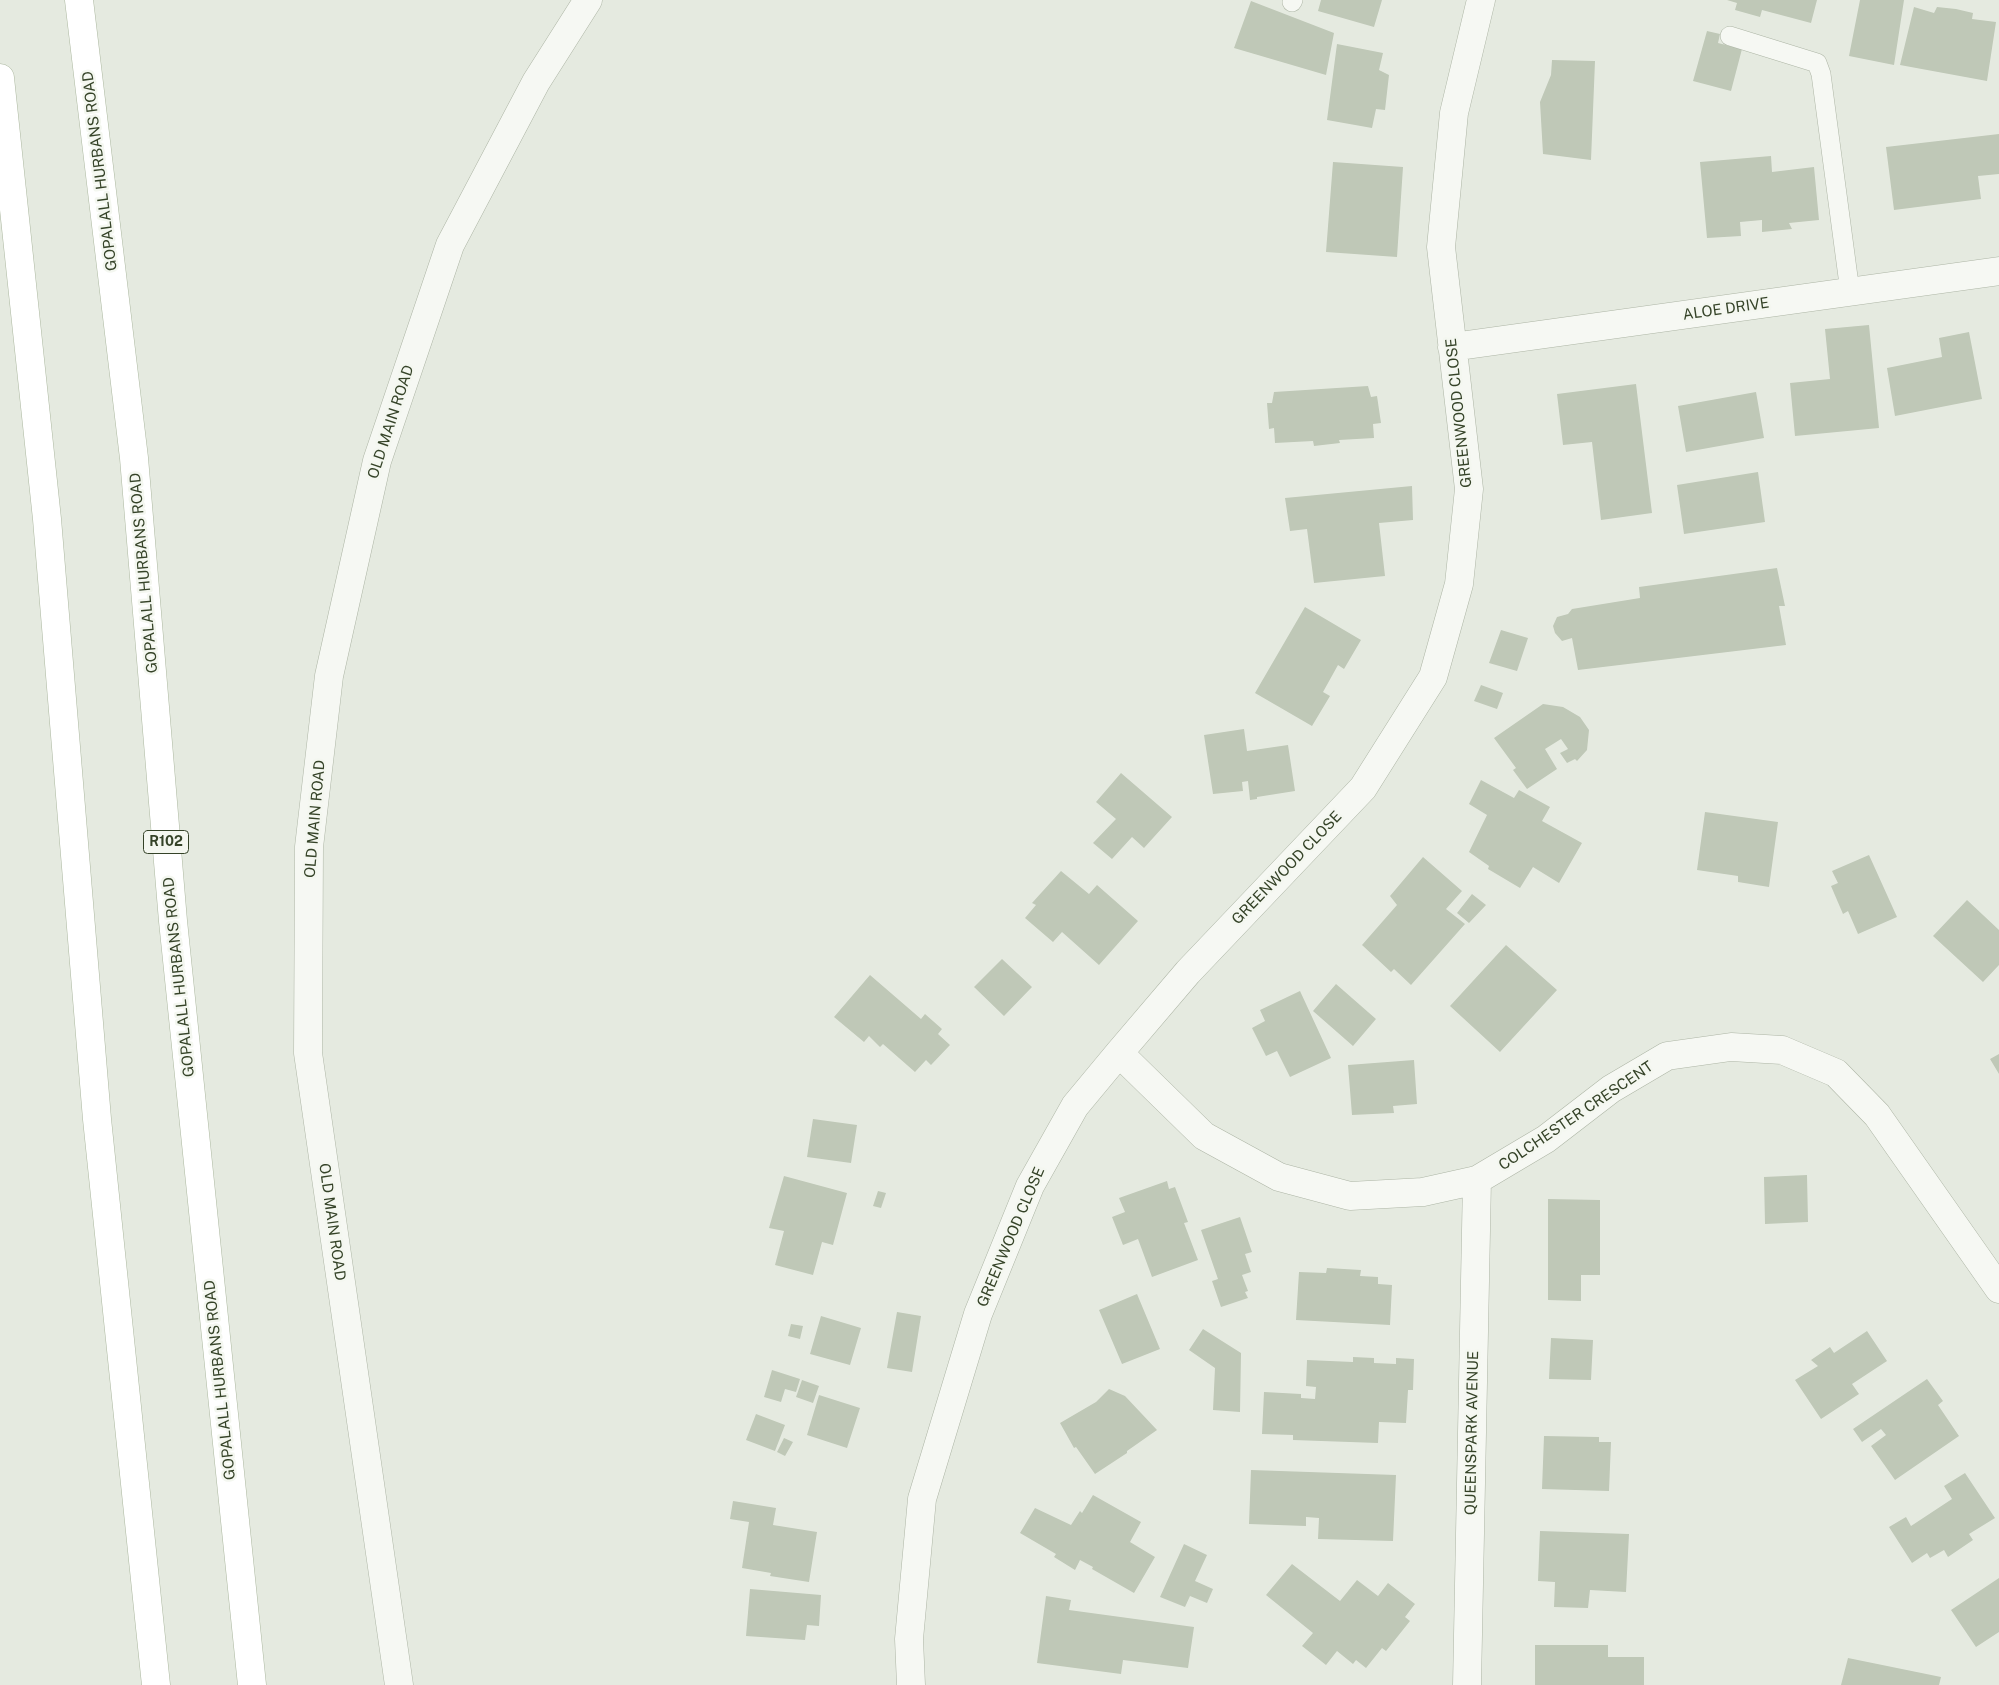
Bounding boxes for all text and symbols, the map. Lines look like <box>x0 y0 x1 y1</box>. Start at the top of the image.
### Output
street label: GOPALALL HURBANS ROAD <box>79 70 121 272</box>
street label: ALOE DRIVE <box>1682 294 1770 324</box>
street label: GREENWOOD CLOSE <box>1442 337 1476 489</box>
street label: OLD MAIN ROAD <box>364 363 418 481</box>
street label: GOPALALL HURBANS ROAD <box>126 472 162 674</box>
street label: OLD MAIN ROAD <box>301 759 329 879</box>
street label: GREENWOOD CLOSE <box>1228 808 1346 928</box>
road number: R102 <box>144 830 188 854</box>
street label: GOPALALL HURBANS ROAD <box>160 876 198 1078</box>
street label: COLCHESTER CRESCENT <box>1495 1058 1657 1174</box>
street label: OLD MAIN ROAD <box>315 1162 349 1282</box>
street label: GREENWOOD CLOSE <box>973 1164 1049 1310</box>
street label: GOPALALL HURBANS ROAD <box>201 1279 239 1481</box>
street label: QUEENSPARK AVENUE <box>1462 1351 1482 1515</box>

